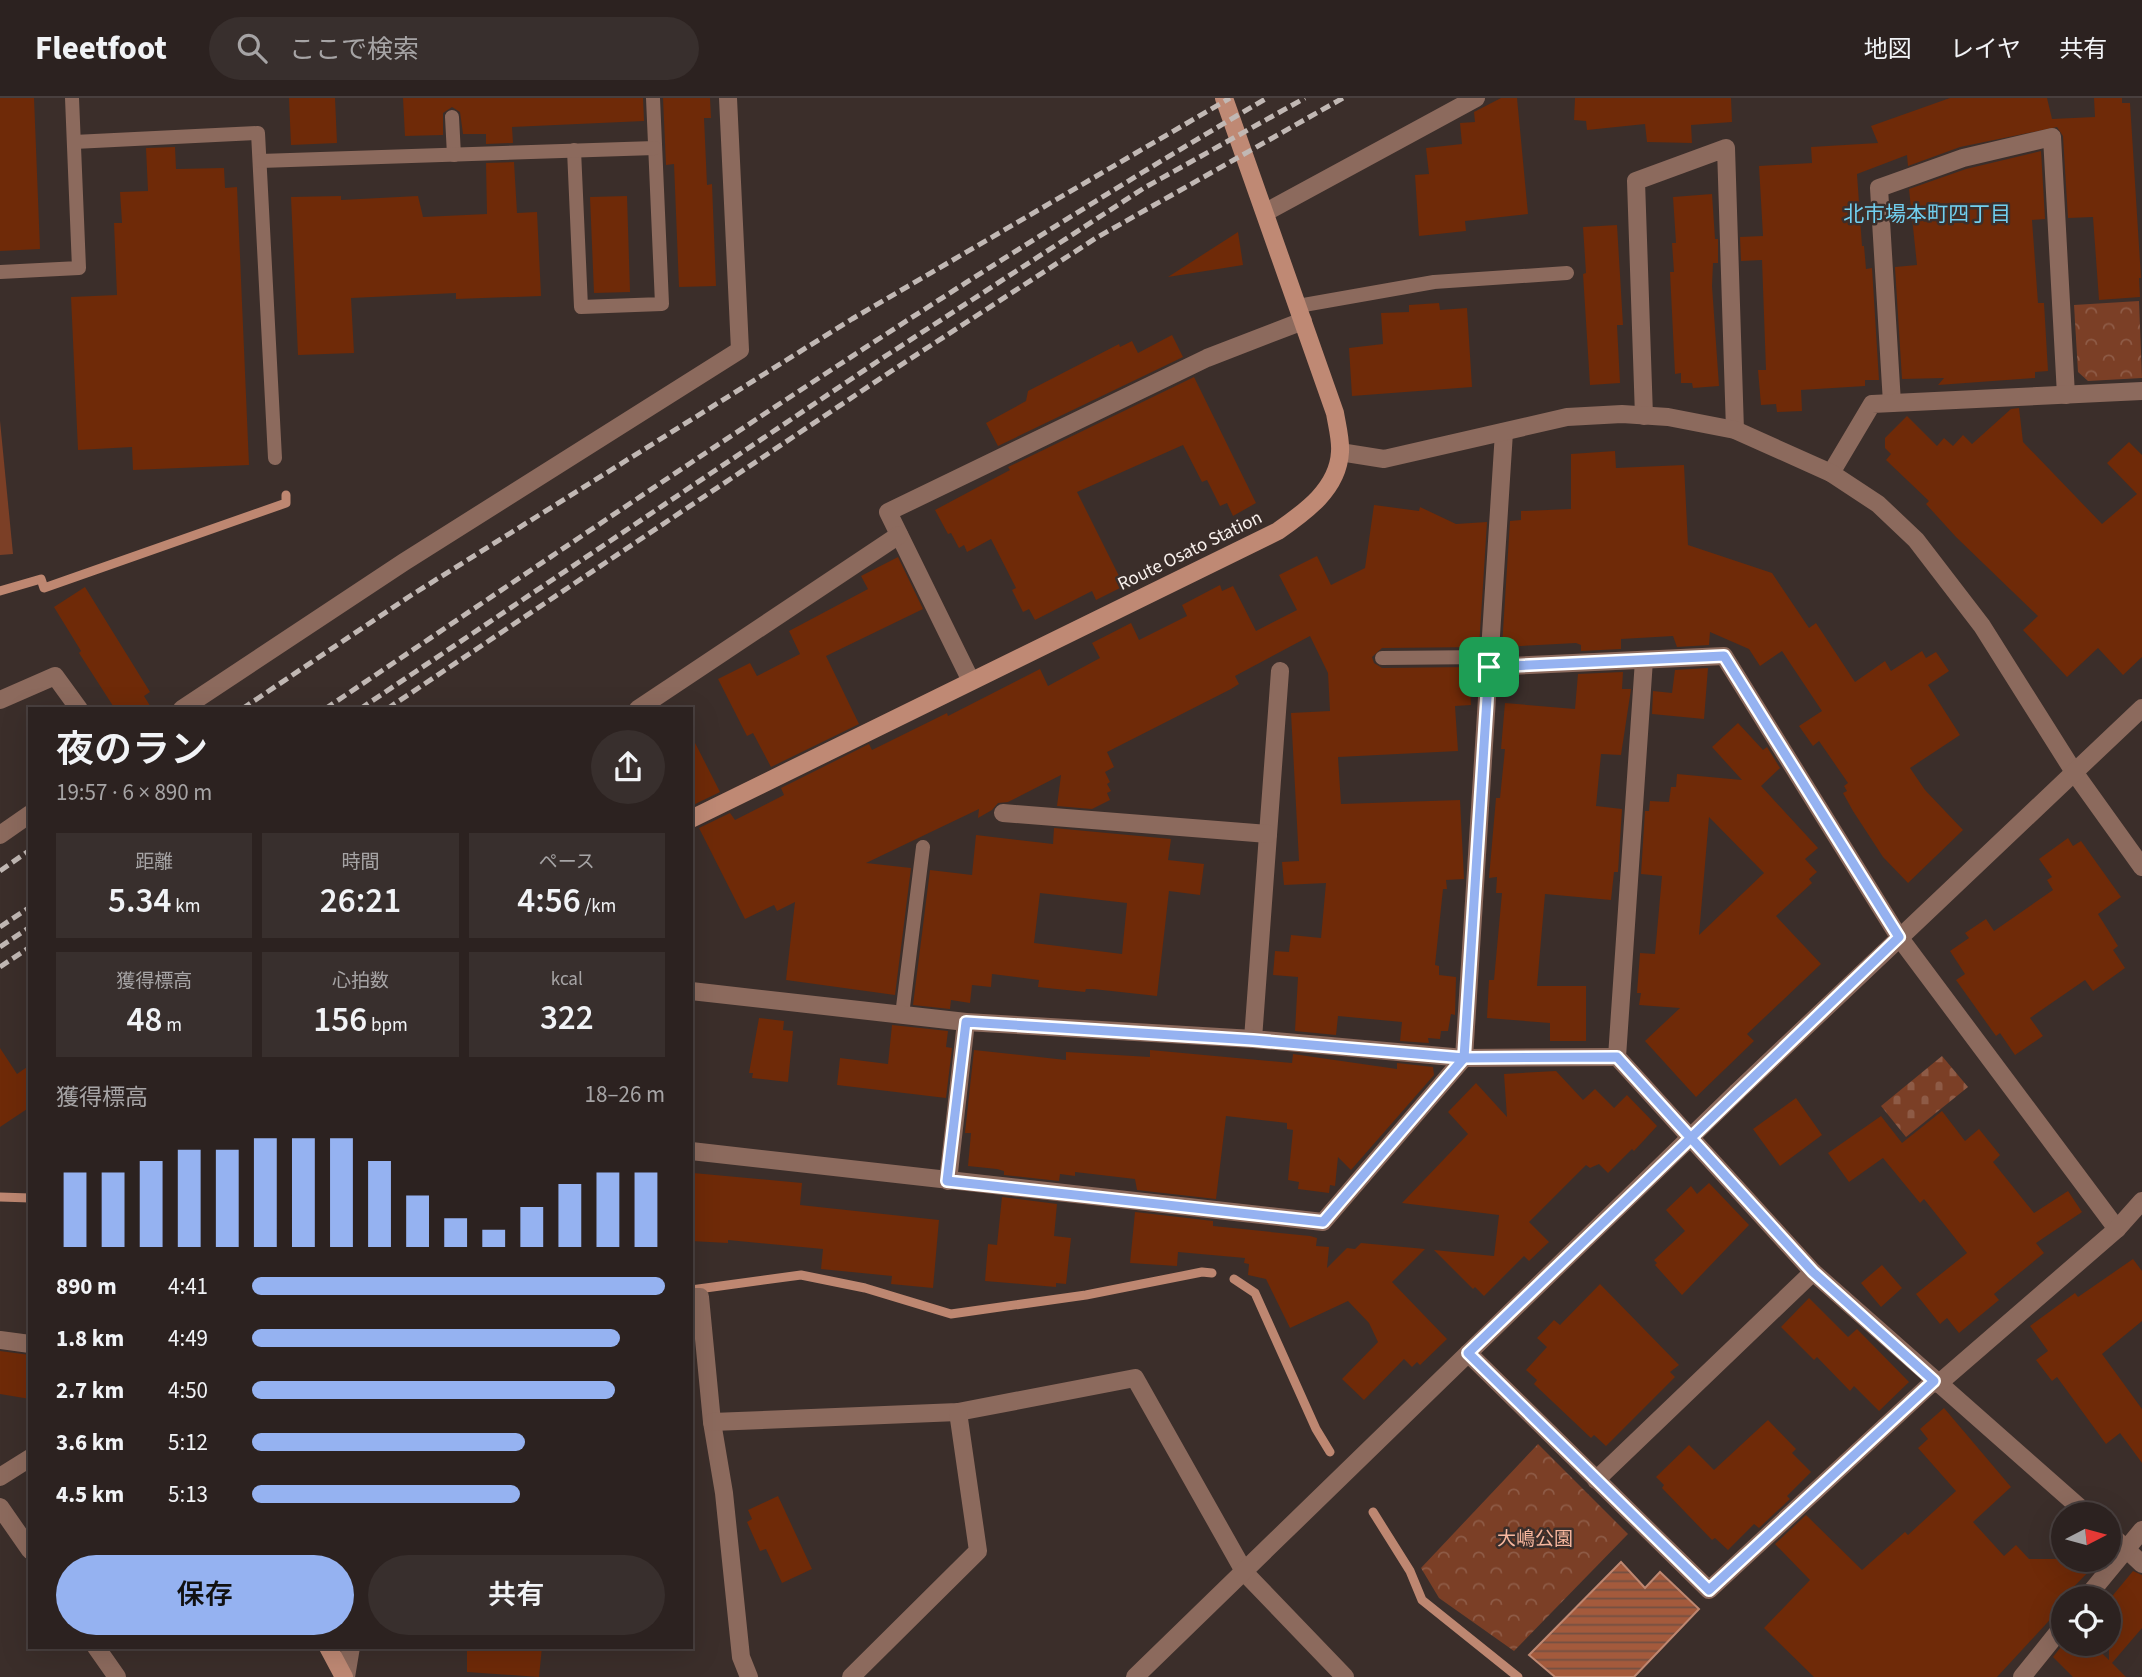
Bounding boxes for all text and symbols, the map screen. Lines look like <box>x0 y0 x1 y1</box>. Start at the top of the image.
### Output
search box <box>209 17 699 80</box>
text: Fleetfoot <box>35 25 167 72</box>
icon: search <box>233 29 271 67</box>
text: ここで検索 <box>289 31 419 68</box>
text: 地図 <box>1864 32 1912 67</box>
text: レイヤ <box>1950 32 2021 67</box>
text: 共有 <box>2059 32 2107 67</box>
district label: 北市場本町四丁目 <box>1843 199 2011 229</box>
street label: Route Osato Station <box>1113 504 1267 598</box>
pin <box>1459 637 1519 697</box>
icon: arrive <box>1470 648 1508 686</box>
text: 夜のラン <box>56 723 208 777</box>
button: share <box>591 730 665 804</box>
text: 19:57 · 6 × 890 m <box>56 776 212 809</box>
text: 距離 <box>135 849 173 876</box>
text: 時間 <box>341 849 380 876</box>
text: ペース <box>539 849 595 876</box>
text: 5.34 <box>108 876 171 926</box>
text: 26:21 <box>320 876 401 926</box>
text: 4:56 <box>517 876 581 926</box>
text: km <box>171 893 200 920</box>
text: /km <box>581 893 616 920</box>
text: kcal <box>551 966 583 993</box>
text: 獲得標高 <box>116 968 192 995</box>
text: 心拍数 <box>332 968 389 995</box>
text: 322 <box>540 993 594 1043</box>
text: 48 <box>126 995 162 1045</box>
text: 156 <box>313 995 367 1045</box>
text: m <box>162 1012 182 1039</box>
text: bpm <box>367 1012 408 1039</box>
text: 18–26 m <box>585 1078 665 1111</box>
text: 獲得標高 <box>56 1081 148 1114</box>
text: 890 m <box>56 1270 117 1303</box>
text: 4:41 <box>168 1270 208 1303</box>
text: 1.8 km <box>56 1322 124 1355</box>
text: 4:49 <box>168 1322 208 1355</box>
text: 2.7 km <box>56 1374 124 1407</box>
text: 4:50 <box>168 1374 208 1407</box>
text: 3.6 km <box>56 1426 124 1459</box>
text: 5:12 <box>168 1426 208 1459</box>
text: 4.5 km <box>56 1478 124 1511</box>
text: 5:13 <box>168 1478 208 1511</box>
north arrow <box>2051 1502 2121 1572</box>
map controls <box>2051 1502 2121 1656</box>
park label: 大嶋公園 <box>1497 1526 1573 1553</box>
button: 保存 <box>56 1555 354 1635</box>
button: 共有 <box>368 1555 665 1635</box>
button: locate <box>2051 1586 2121 1656</box>

